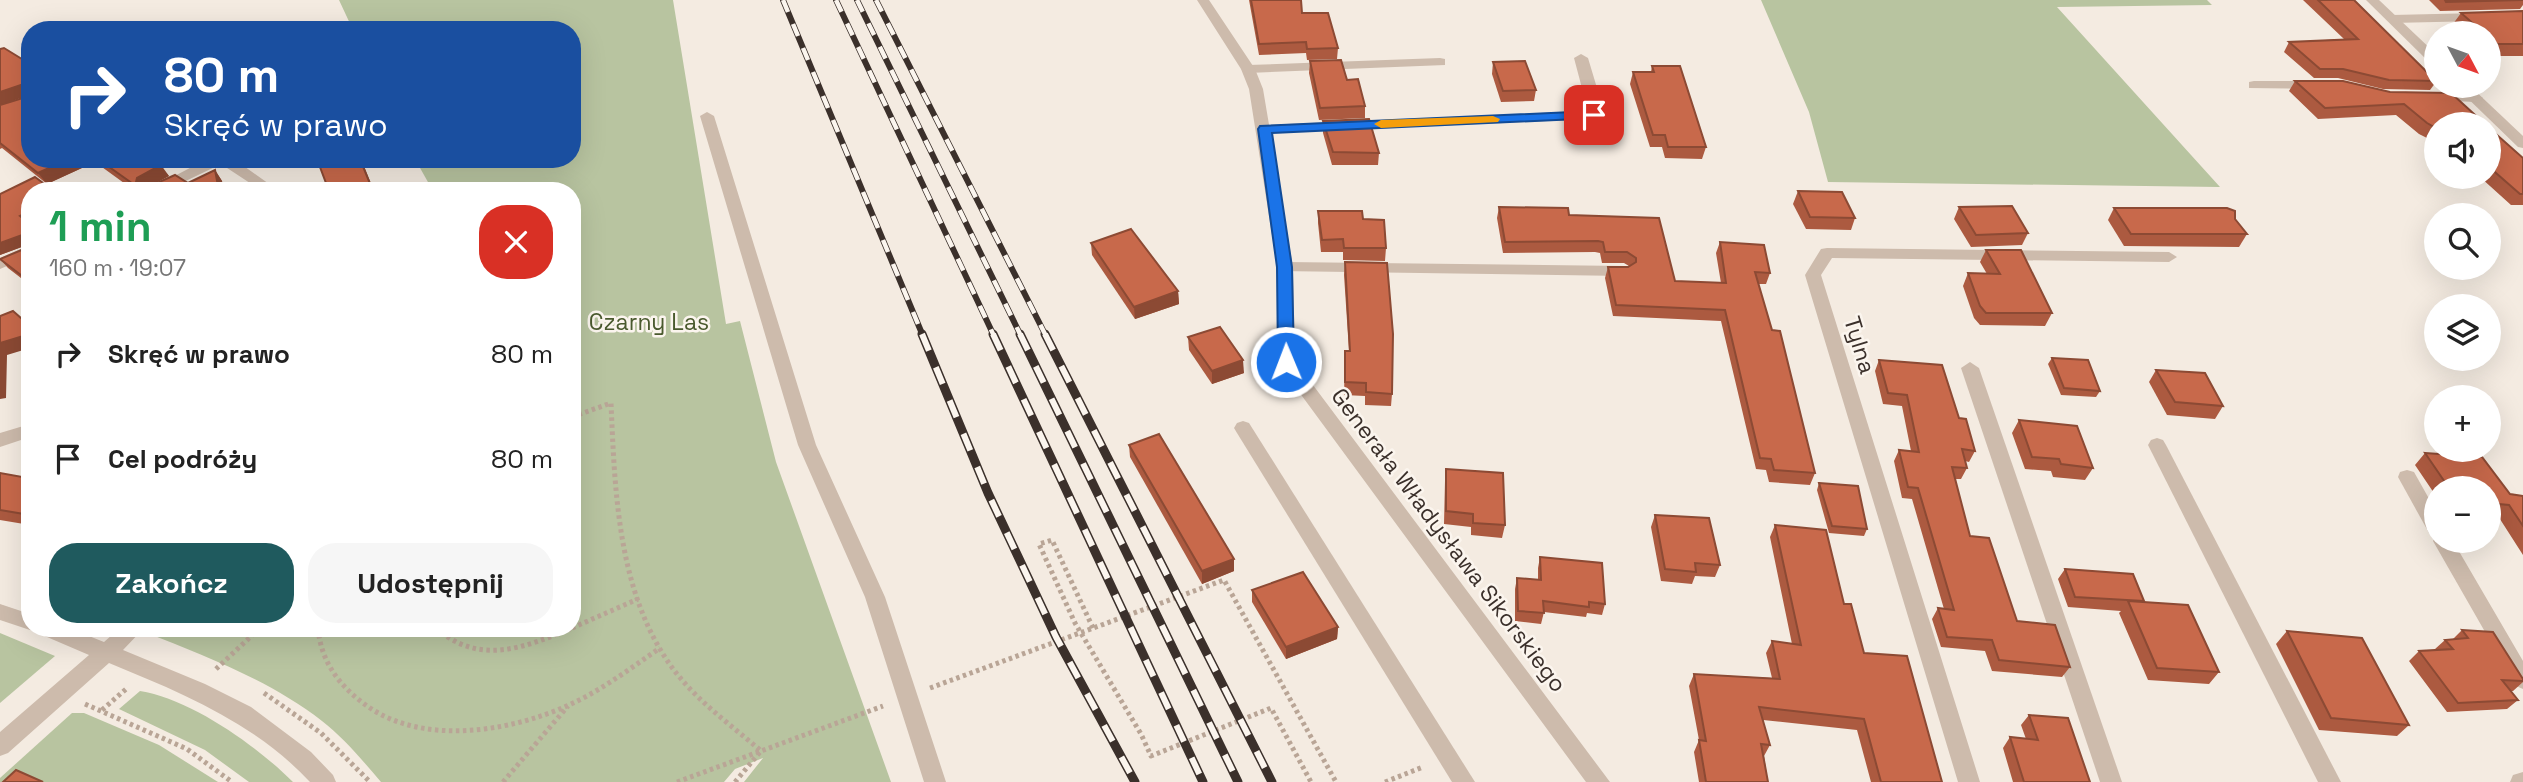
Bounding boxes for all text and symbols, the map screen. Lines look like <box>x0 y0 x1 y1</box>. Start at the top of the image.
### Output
north arrow <box>2424 21 2501 98</box>
map controls <box>2424 21 2501 553</box>
text: 80 m <box>164 44 279 106</box>
icon: right <box>49 49 140 140</box>
pin <box>1564 85 1624 145</box>
icon: arrive <box>1575 96 1613 134</box>
text: Skręć w prawo <box>164 105 388 145</box>
button: sound <box>2424 112 2501 189</box>
text: 1 min <box>49 200 152 253</box>
button: search <box>2424 203 2501 280</box>
button: close <box>479 205 553 279</box>
text: 160 m · 19:07 <box>49 253 186 283</box>
button: layers <box>2424 294 2501 371</box>
park label: Czarny Las <box>589 307 709 337</box>
street label: Tylna <box>1837 313 1883 377</box>
position arrow <box>1249 325 1323 399</box>
icon: right <box>49 335 87 373</box>
text: Skręć w prawo <box>108 337 290 371</box>
text: 80 m <box>491 337 553 371</box>
street label: Generała Władysława Sikorskiego <box>1325 382 1573 698</box>
button: + <box>2424 385 2501 462</box>
icon: arrive <box>49 440 87 478</box>
text: Cel podróży <box>108 442 257 476</box>
text: 80 m <box>491 442 553 476</box>
button: − <box>2424 476 2501 553</box>
button: Zakończ <box>49 543 294 623</box>
button: Udostępnij <box>308 543 553 623</box>

